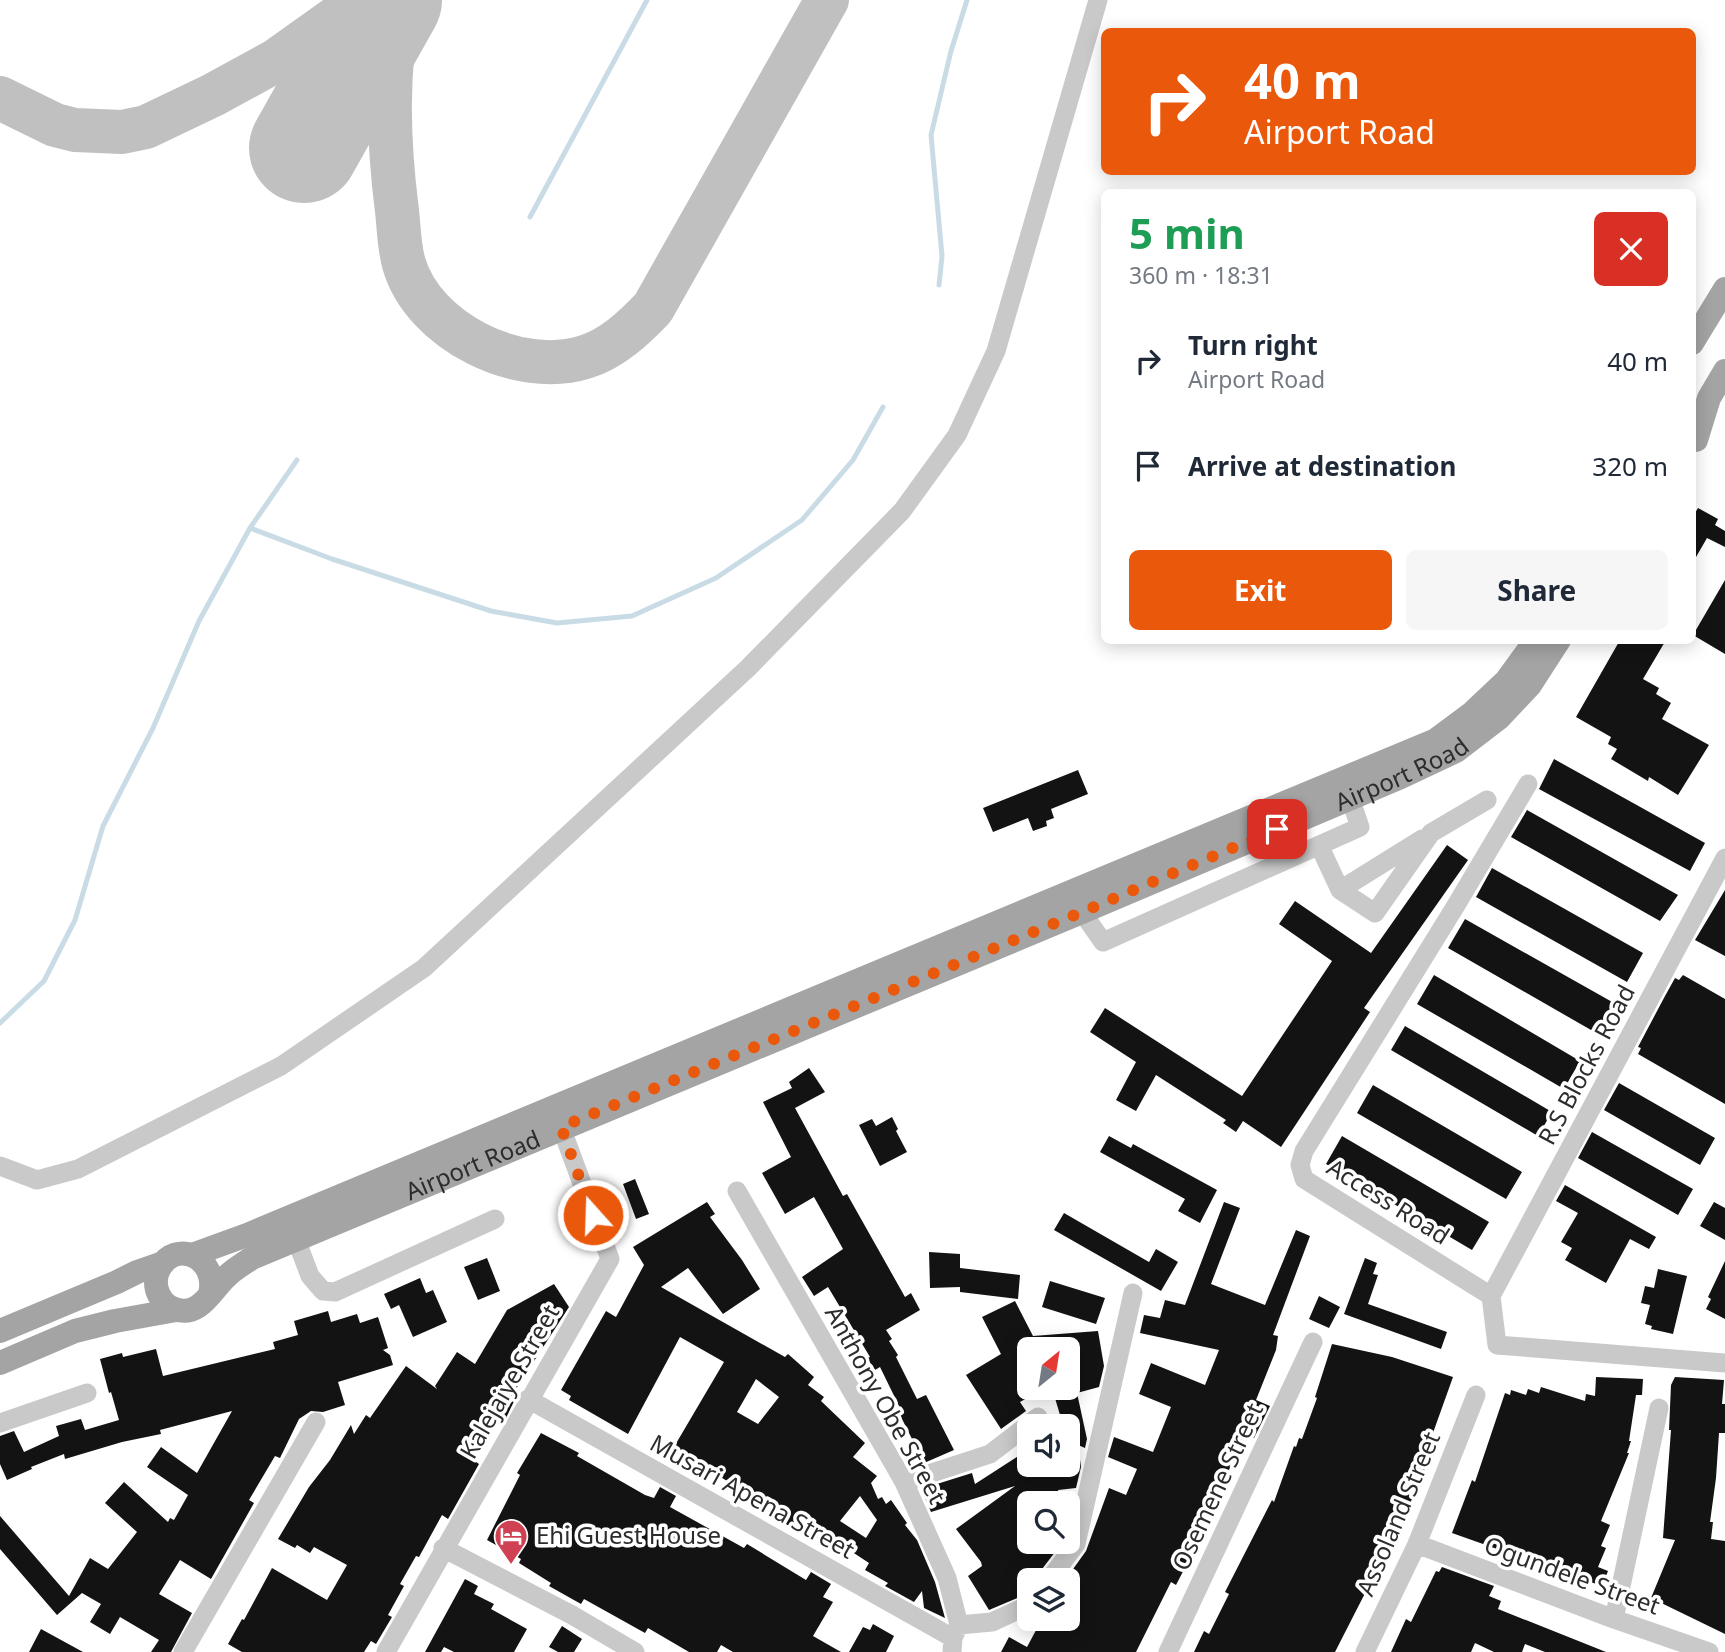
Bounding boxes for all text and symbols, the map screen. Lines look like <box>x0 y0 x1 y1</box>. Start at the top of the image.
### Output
text: 40 m <box>1244 47 1361 113</box>
icon: right <box>1129 56 1220 147</box>
text: Airport Road <box>1244 110 1435 153</box>
text: 5 min <box>1129 204 1245 261</box>
button: close <box>1594 212 1668 286</box>
text: 360 m · 18:31 <box>1129 259 1273 291</box>
text: Turn right <box>1188 327 1318 363</box>
icon: right <box>1129 342 1167 380</box>
text: 40 m <box>1607 343 1668 379</box>
text: Airport Road <box>1188 363 1325 395</box>
icon: arrive <box>1129 447 1167 485</box>
text: Arrive at destination <box>1188 448 1457 484</box>
text: 320 m <box>1592 448 1668 484</box>
button: Exit <box>1129 550 1392 630</box>
button: Share <box>1406 550 1668 630</box>
street label: Airport Road <box>1330 729 1475 818</box>
pin <box>1247 799 1307 859</box>
icon: arrive <box>1258 810 1296 848</box>
street label: R.S Blocks Road <box>1530 978 1642 1150</box>
street label: Airport Road <box>400 1122 545 1207</box>
street label: Access Road <box>1321 1150 1456 1252</box>
position arrow <box>556 1178 630 1252</box>
street label: Kalejaiye Street <box>451 1298 566 1464</box>
street label: Anthony Obe Street <box>818 1299 955 1510</box>
north arrow <box>1017 1337 1080 1400</box>
map controls <box>1017 1337 1080 1631</box>
street label: Osemene Street <box>1163 1397 1270 1576</box>
button: sound <box>1017 1414 1080 1477</box>
street label: Musari Apena Street <box>645 1426 861 1566</box>
street label: Assoland Street <box>1348 1426 1447 1601</box>
button: search <box>1017 1491 1080 1554</box>
hotel icon: Ehi Guest House <box>492 1517 530 1566</box>
place label: Ehi Guest House <box>536 1518 721 1551</box>
street label: Ogundele Street <box>1480 1528 1665 1622</box>
button: layers <box>1017 1568 1080 1631</box>

